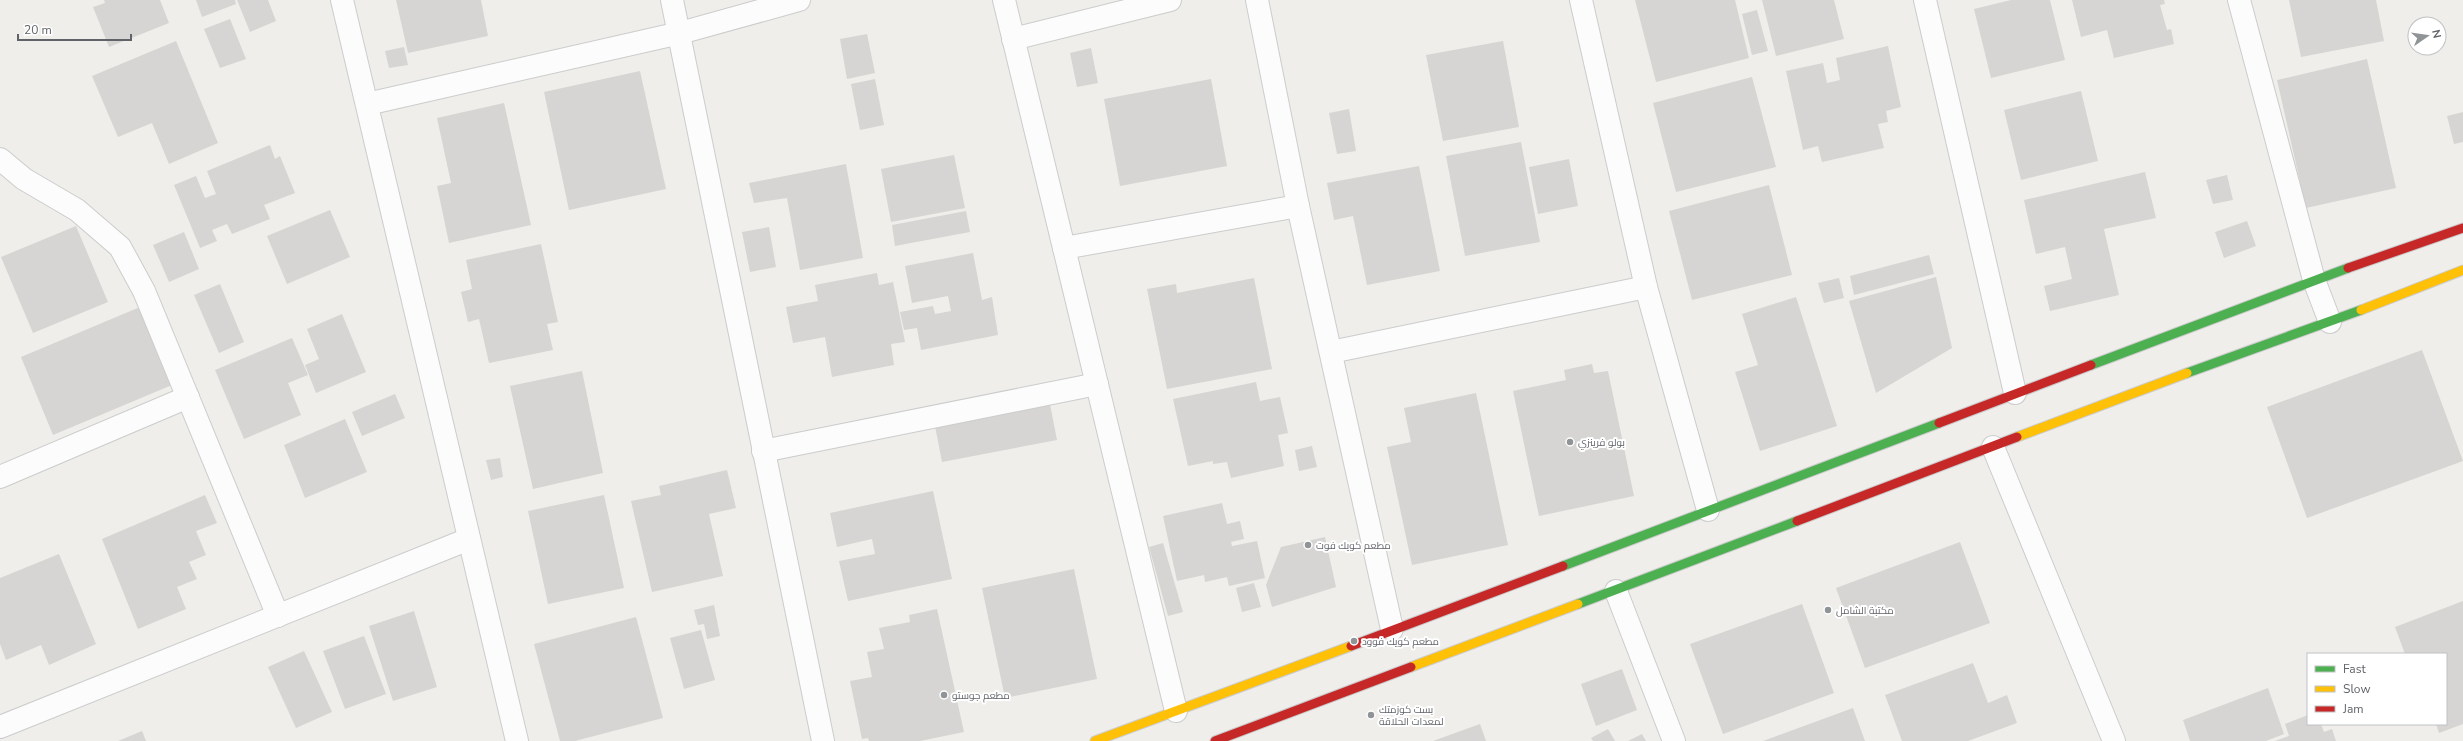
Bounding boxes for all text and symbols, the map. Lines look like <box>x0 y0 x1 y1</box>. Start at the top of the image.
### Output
scale bar <box>18 16 131 42</box>
north arrow <box>2407 16 2447 56</box>
text: 20 m <box>24 22 52 38</box>
text: N <box>2428 28 2444 40</box>
place label: بولو فرينزي <box>1578 436 1625 450</box>
marker: بولو فرينزي <box>1565 437 1575 447</box>
place label: مطعم كويك فوت <box>1316 539 1391 553</box>
marker: مطعم كويك فوت <box>1303 540 1313 550</box>
place label: مكتبة الشامل <box>1836 604 1894 618</box>
marker: مكتبة الشامل <box>1823 605 1833 615</box>
place label: مطعم كويك فوود <box>1362 635 1439 649</box>
marker: مطعم كويك فوود <box>1349 636 1359 646</box>
legend <box>2307 653 2447 725</box>
text: Fast <box>2343 661 2366 677</box>
text: Slow <box>2343 681 2371 697</box>
place label: مطعم جوستو <box>952 689 1010 703</box>
marker: مطعم جوستو <box>939 690 949 700</box>
text: Jam <box>2342 701 2364 717</box>
place label: بست كوزمتك لمعدات الحلاقة <box>1379 703 1443 729</box>
marker: بست كوزمتك لمعدات الحلاقة <box>1366 710 1376 720</box>

